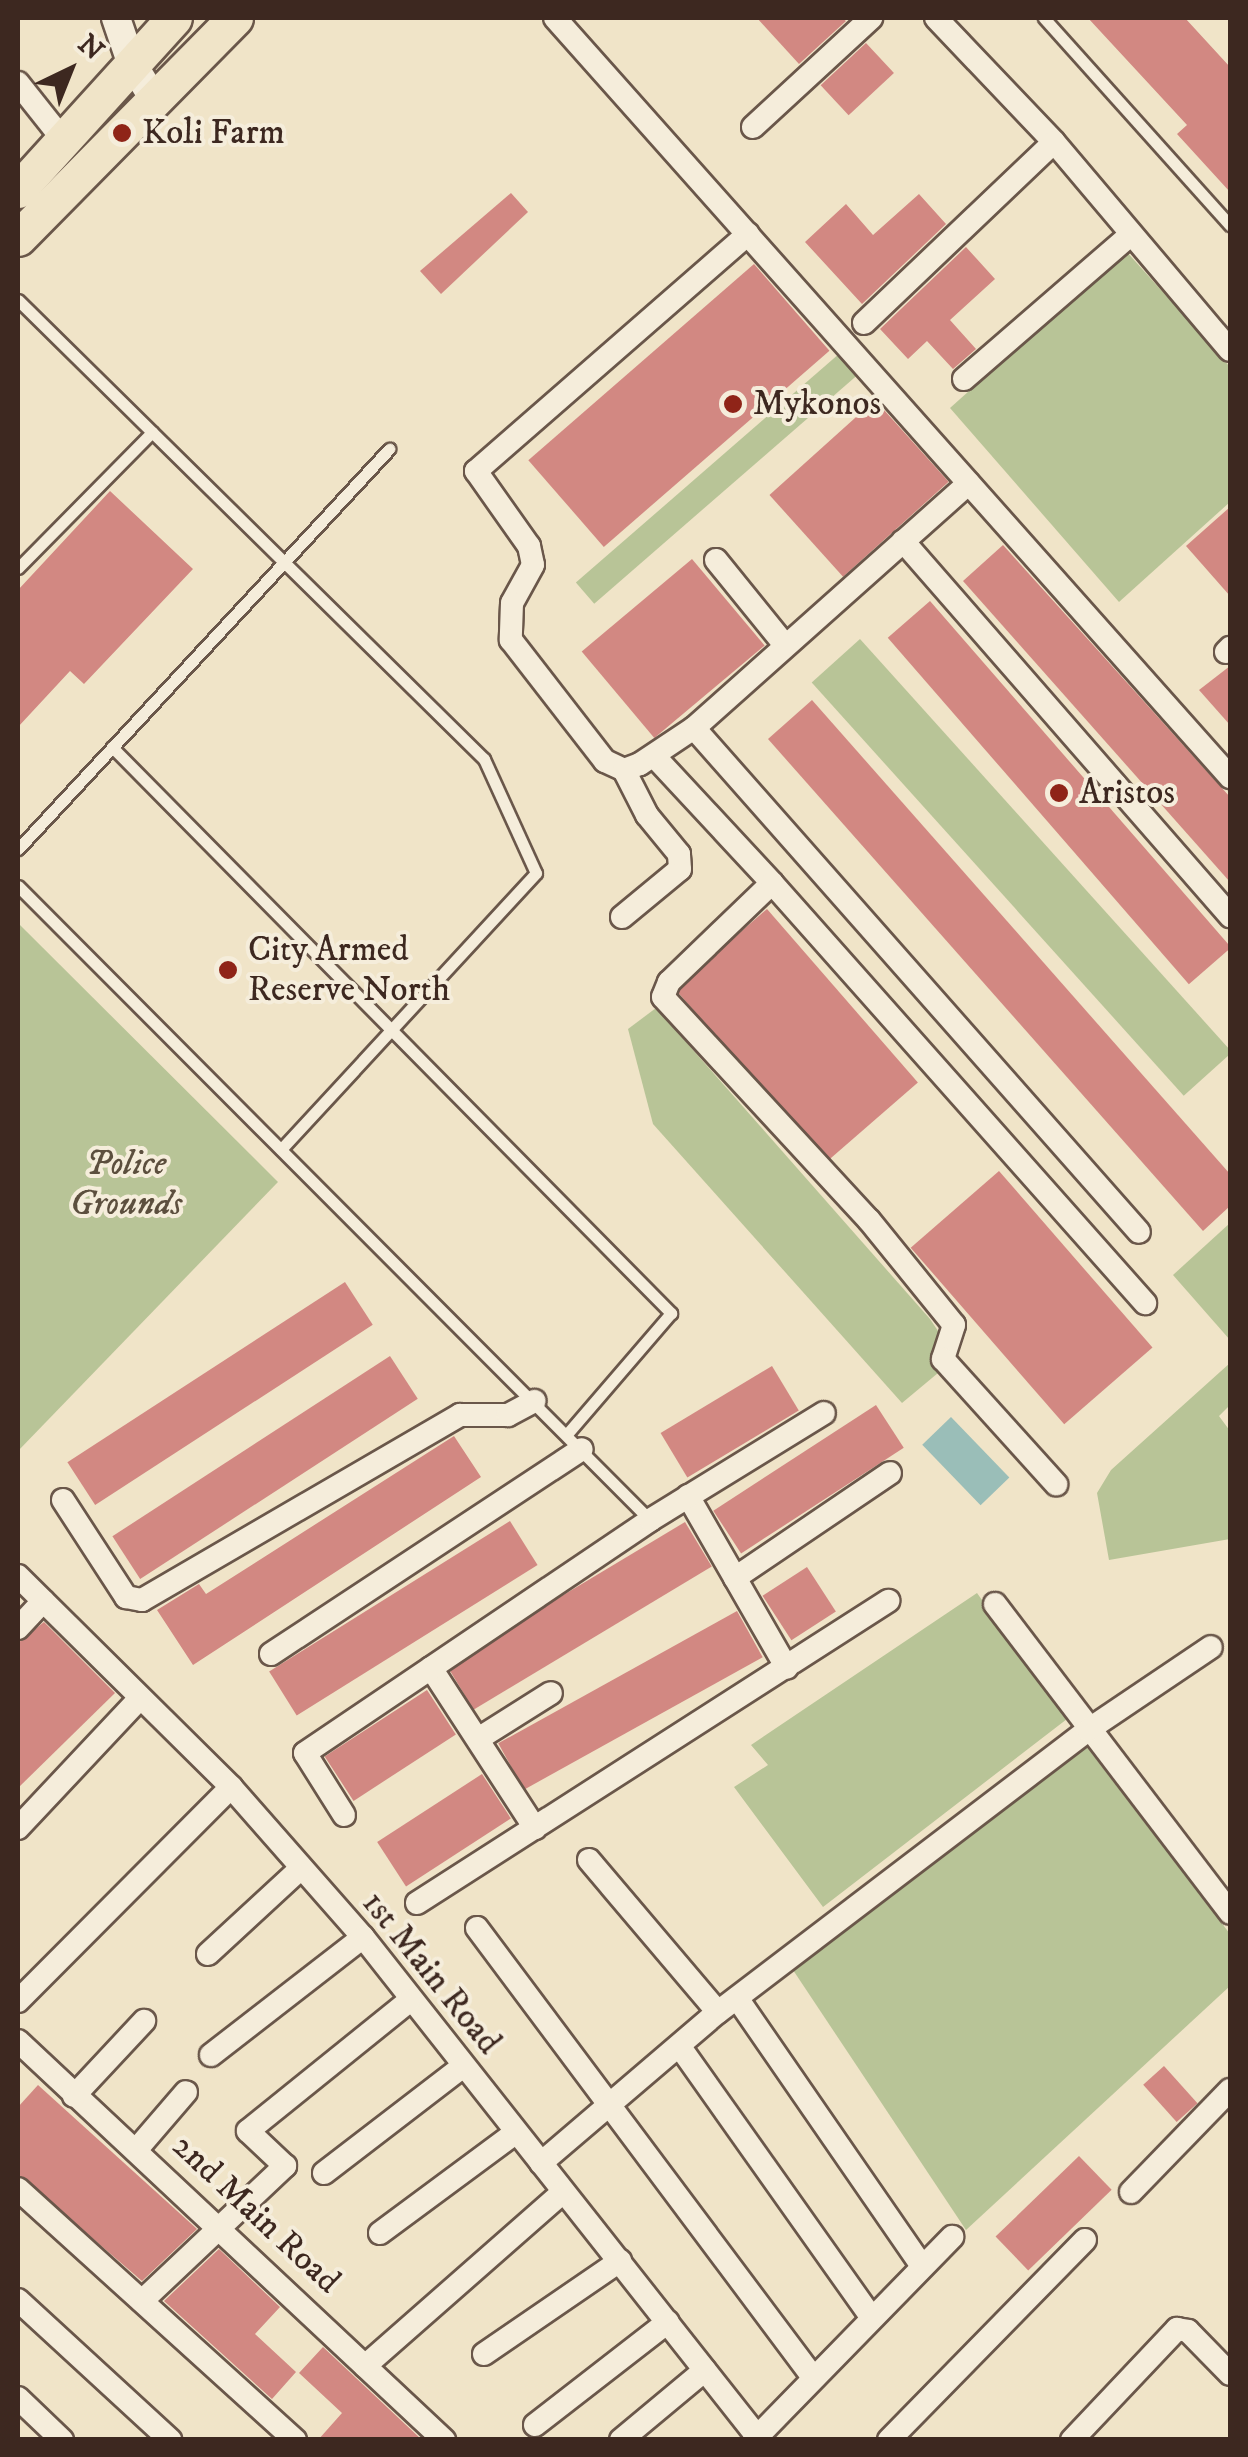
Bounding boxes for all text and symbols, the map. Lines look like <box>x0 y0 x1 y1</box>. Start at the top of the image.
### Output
north arrow <box>20 20 120 120</box>
text: N <box>70 27 111 68</box>
place label: Koli Farm <box>142 112 285 154</box>
marker: Koli Farm <box>111 122 133 144</box>
place label: Mykonos <box>753 383 881 425</box>
marker: Mykonos <box>722 393 744 415</box>
place label: Aristos <box>1079 772 1175 814</box>
marker: Aristos <box>1048 782 1070 804</box>
place label: City Armed Reserve North <box>248 929 450 1011</box>
marker: City Armed Reserve North <box>217 959 239 981</box>
park label: Police Grounds <box>70 1143 182 1225</box>
street label: 1st Main Road <box>353 1883 509 2063</box>
street label: 2nd Main Road <box>163 2125 349 2303</box>

